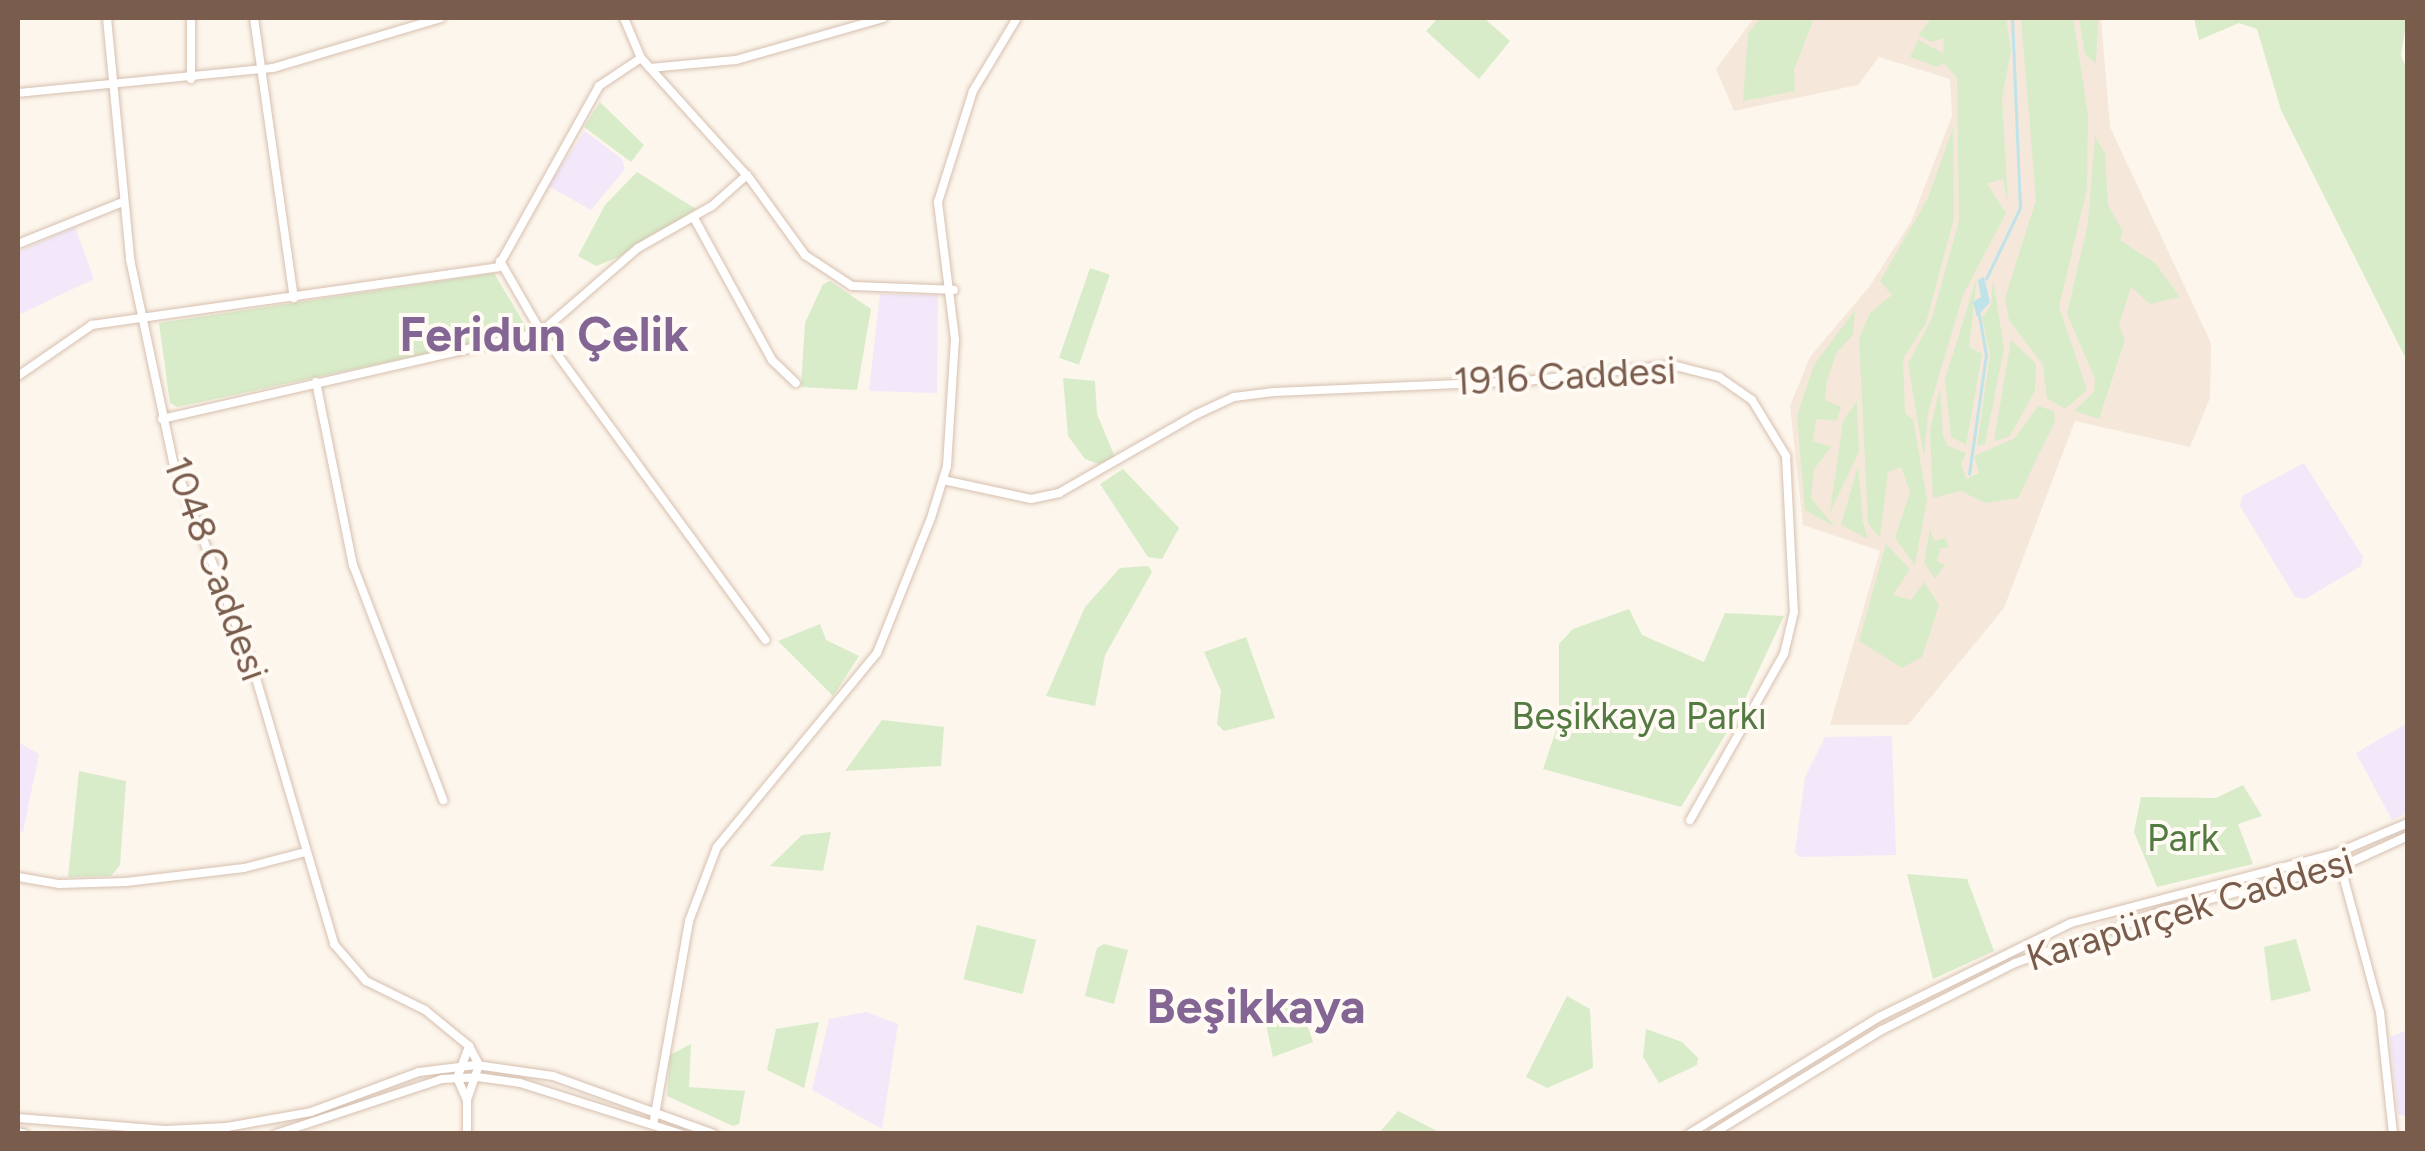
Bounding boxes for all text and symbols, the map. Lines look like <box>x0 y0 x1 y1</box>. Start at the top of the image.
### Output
district label: Feridun Çelik <box>399 306 689 364</box>
street label: 1916 Caddesi <box>1453 348 1677 406</box>
street label: 1048 Caddesi <box>153 451 277 687</box>
park label: Beşikkaya Parkı <box>1511 694 1767 740</box>
park label: Park <box>2147 816 2219 862</box>
street label: Karapürçek Caddesi <box>2021 839 2359 981</box>
district label: Beşikkaya <box>1146 978 1366 1036</box>

